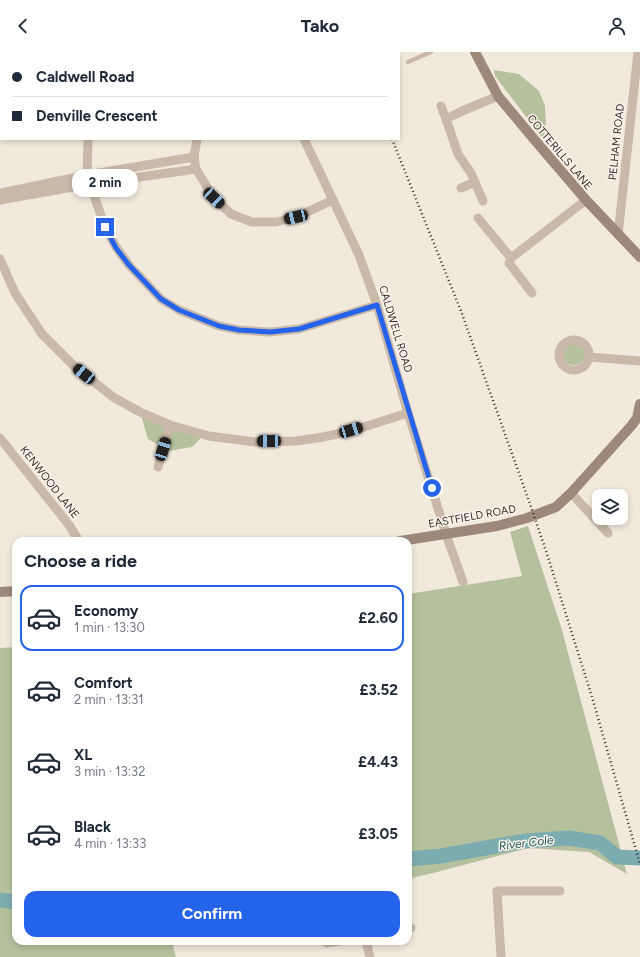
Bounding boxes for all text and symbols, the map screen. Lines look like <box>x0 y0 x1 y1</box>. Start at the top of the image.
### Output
icon: back <box>12 15 34 37</box>
text: Tako <box>301 15 339 37</box>
icon: person <box>606 15 628 37</box>
text: Caldwell Road <box>36 68 134 86</box>
street label: PELHAM ROAD <box>606 103 627 181</box>
text: Denville Crescent <box>36 107 158 125</box>
street label: COTTERILLS LANE <box>524 112 595 193</box>
callout: 2 min <box>72 169 138 197</box>
text: 2 min <box>89 175 121 190</box>
car <box>201 185 227 211</box>
car <box>283 208 309 226</box>
route end <box>96 218 114 236</box>
street label: CALDWELL ROAD <box>376 284 415 375</box>
car <box>71 362 97 386</box>
car <box>338 421 364 439</box>
car <box>257 435 281 447</box>
car <box>154 436 172 462</box>
street label: KENWOOD LANE <box>17 444 82 521</box>
route start <box>423 479 441 497</box>
map controls <box>592 489 628 525</box>
button: layers <box>592 489 628 525</box>
street label: EASTFIELD ROAD <box>427 502 517 531</box>
text: Choose a ride <box>24 550 137 572</box>
icon: car <box>26 600 62 636</box>
text: Economy <box>74 602 139 620</box>
text: £2.60 <box>358 609 398 627</box>
text: 1 min · 13:30 <box>74 620 145 635</box>
icon: car <box>26 672 62 708</box>
text: Comfort <box>74 674 133 692</box>
text: £3.52 <box>360 681 398 699</box>
text: 2 min · 13:31 <box>74 692 144 707</box>
icon: car <box>26 744 62 780</box>
text: XL <box>74 746 92 764</box>
text: £4.43 <box>358 753 398 771</box>
text: 3 min · 13:32 <box>74 764 145 779</box>
icon: car <box>26 816 62 852</box>
text: Black <box>74 818 111 836</box>
text: £3.05 <box>359 825 398 843</box>
water label: River Cole <box>498 833 555 853</box>
text: 4 min · 13:33 <box>74 836 146 851</box>
button: Confirm <box>24 891 400 937</box>

